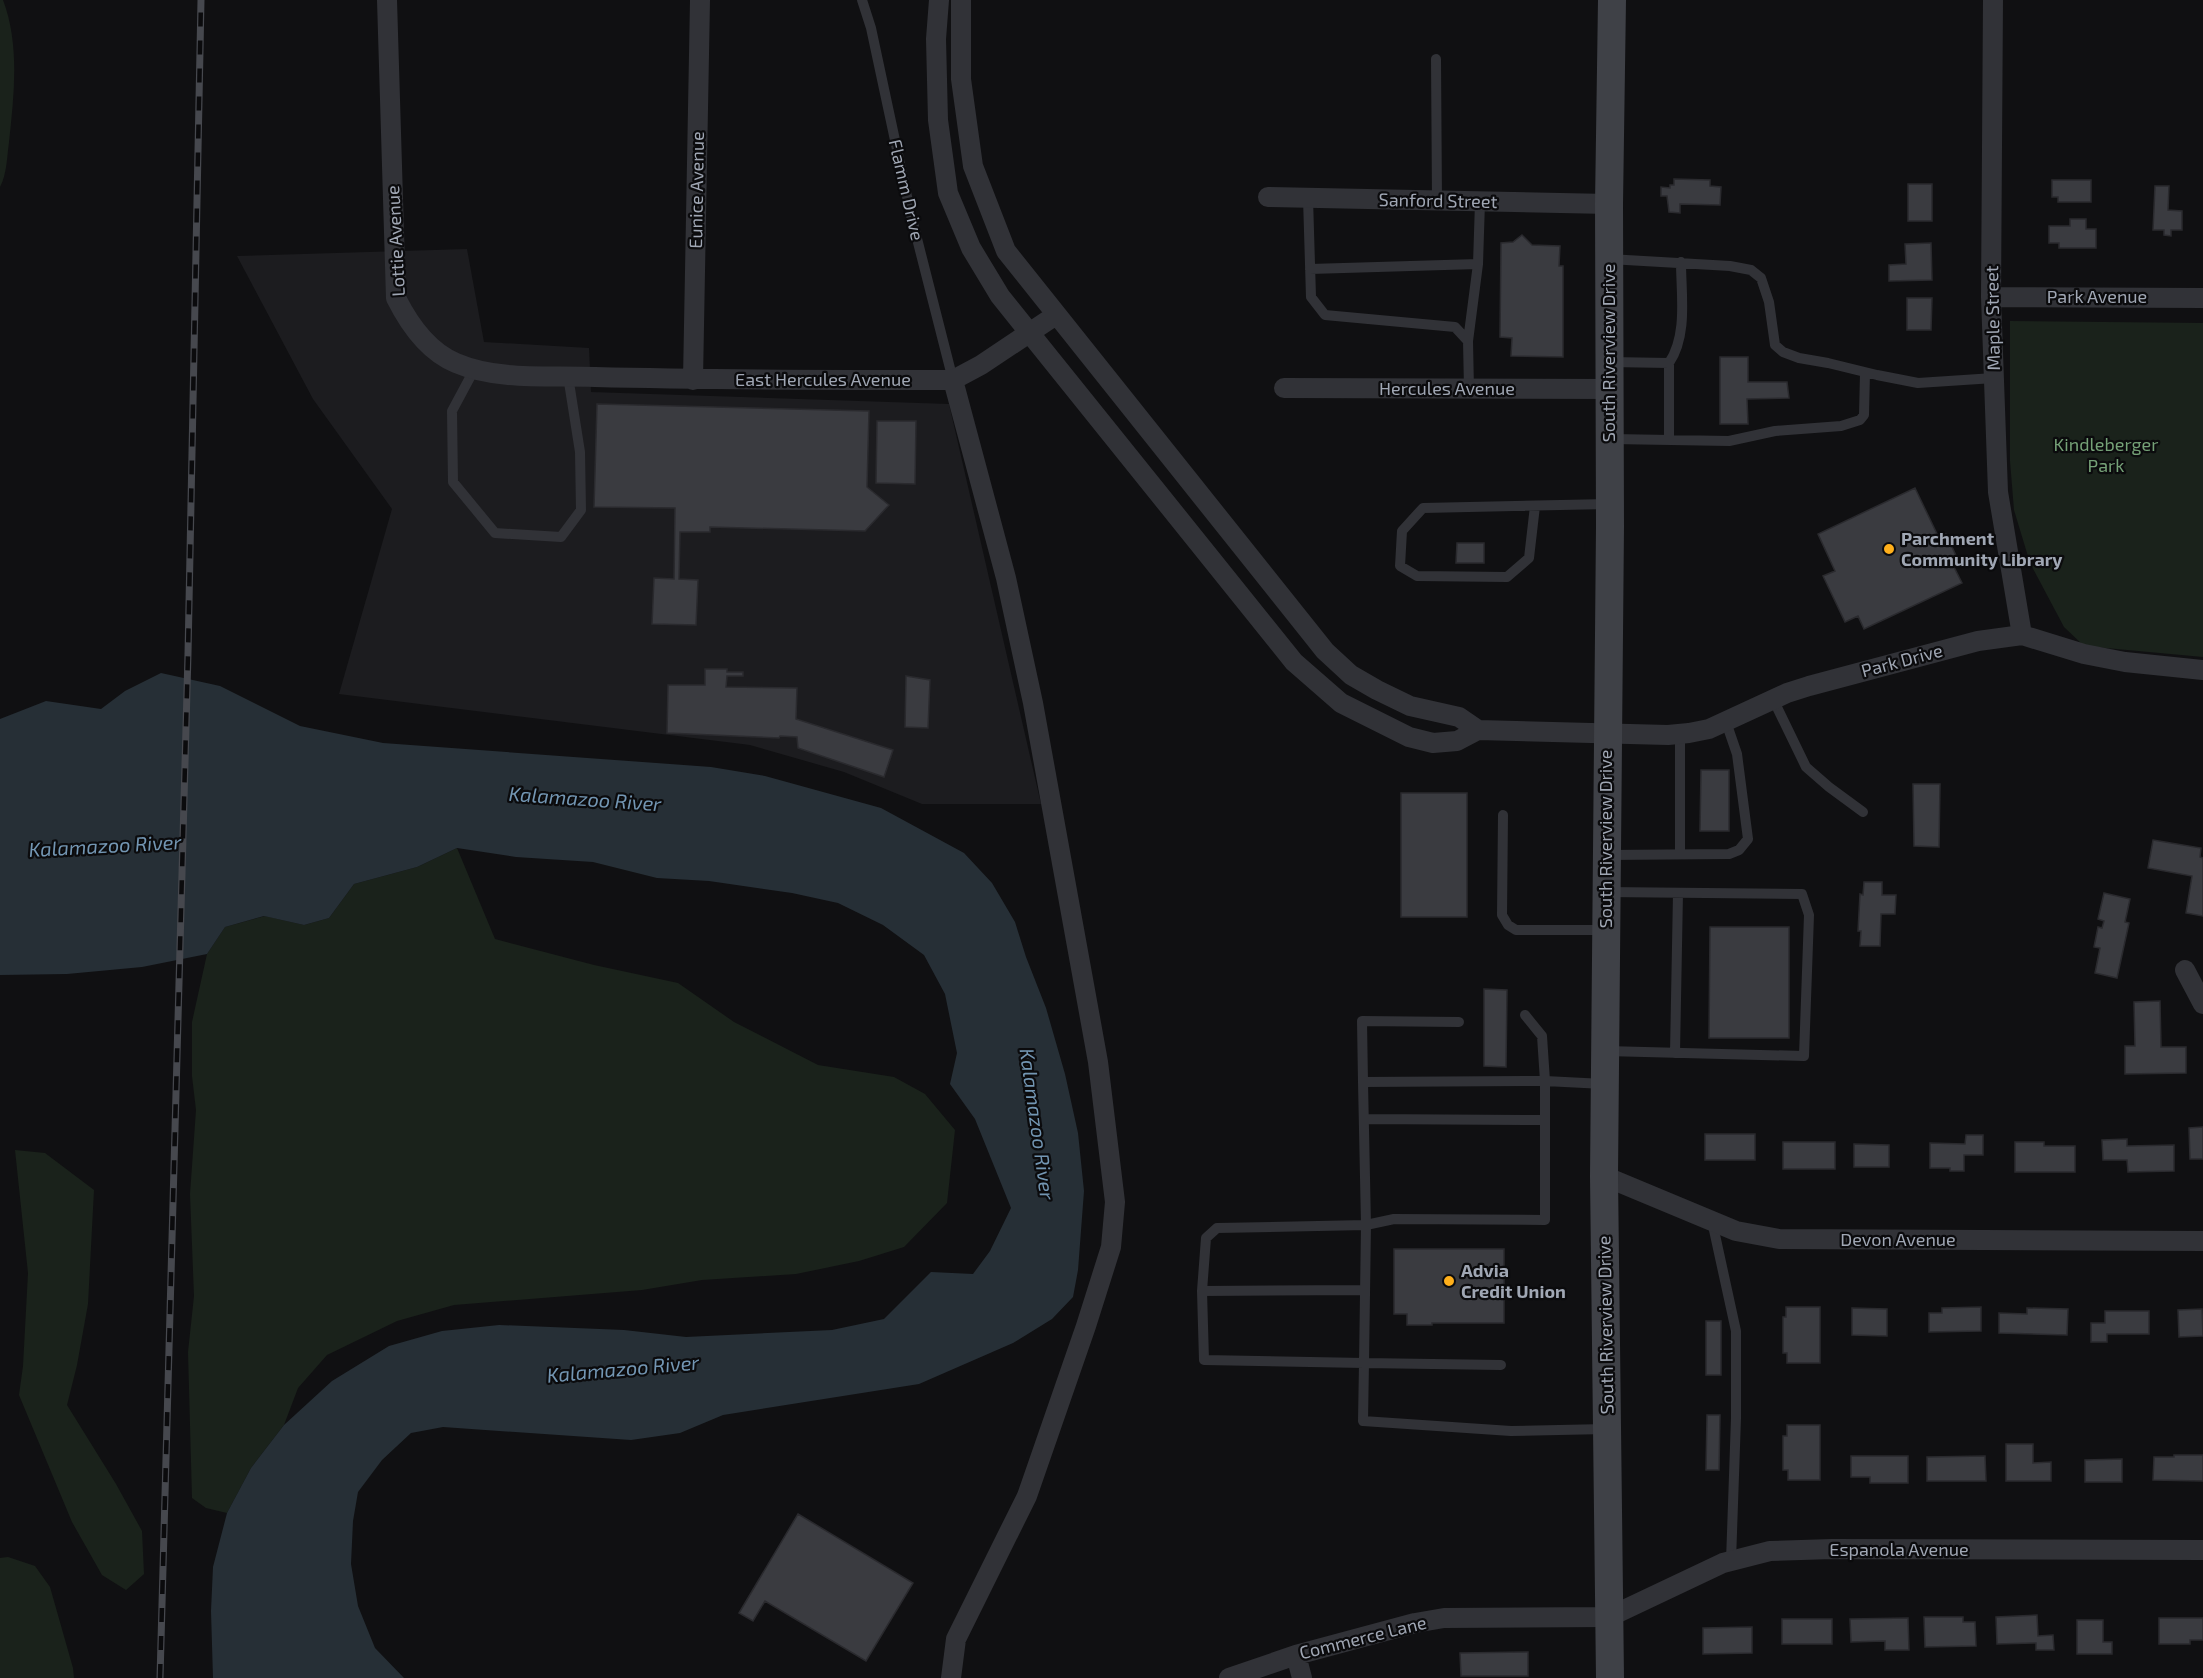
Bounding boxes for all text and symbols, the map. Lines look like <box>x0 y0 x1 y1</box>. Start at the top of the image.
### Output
street label: Eunice Avenue <box>684 131 708 249</box>
street label: Flamm Drive <box>885 137 929 243</box>
street label: Lottie Avenue <box>381 185 409 297</box>
street label: Sanford Street <box>1378 188 1498 212</box>
street label: South Riverview Drive <box>1597 264 1619 442</box>
street label: Maple Street <box>1980 265 2004 371</box>
street label: Park Avenue <box>2047 285 2147 307</box>
street label: East Hercules Avenue <box>735 368 911 390</box>
street label: Hercules Avenue <box>1379 377 1515 399</box>
park label: Kindleberger Park <box>2054 433 2158 476</box>
place label: Parchment Community Library <box>1901 527 2063 570</box>
marker: Parchment Community Library <box>1882 542 1896 556</box>
street label: Park Drive <box>1859 639 1945 681</box>
street label: South Riverview Drive <box>1594 750 1616 928</box>
water label: Kalamazoo River <box>508 781 663 815</box>
water label: Kalamazoo River <box>28 829 183 861</box>
water label: Kalamazoo River <box>1015 1046 1061 1202</box>
street label: Devon Avenue <box>1840 1228 1956 1250</box>
street label: South Riverview Drive <box>1592 1235 1618 1415</box>
place label: Advia Credit Union <box>1461 1259 1566 1302</box>
marker: Advia Credit Union <box>1442 1274 1456 1288</box>
water label: Kalamazoo River <box>546 1349 701 1387</box>
street label: Espanola Avenue <box>1829 1538 1969 1560</box>
street label: Commerce Lane <box>1297 1611 1429 1663</box>

